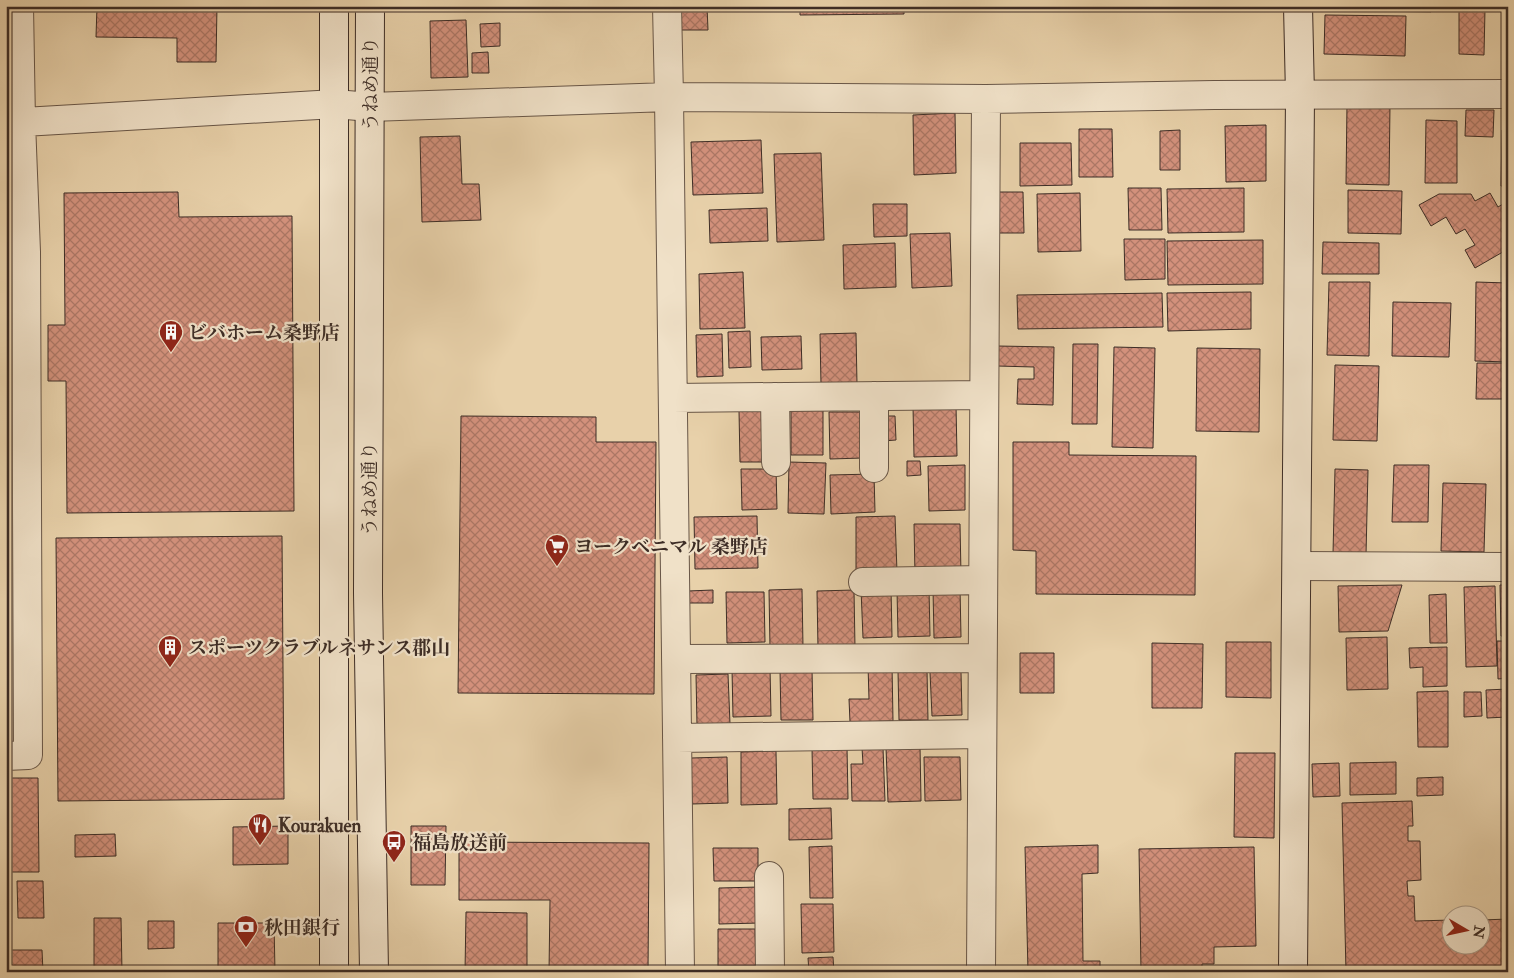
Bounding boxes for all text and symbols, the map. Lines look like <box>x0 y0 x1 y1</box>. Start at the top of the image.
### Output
street label: うねめ通り <box>359 36 383 132</box>
building icon: ビバホーム桑野店 <box>158 319 184 353</box>
place label: ビバホーム桑野店 <box>188 321 340 345</box>
street label: うねめ通り <box>358 441 382 537</box>
supermarket icon: ヨークベニマル 桑野店 <box>544 533 570 567</box>
place label: ヨークベニマル 桑野店 <box>574 535 768 559</box>
building icon: スポーツクラブルネサンス郡山 <box>157 634 183 668</box>
place label: スポーツクラブルネサンス郡山 <box>188 636 450 660</box>
restaurant icon: Kourakuen <box>247 812 273 846</box>
place label: Kourakuen <box>278 814 362 838</box>
bus stop icon: 福島放送前 <box>381 829 407 863</box>
place label: 福島放送前 <box>412 831 507 855</box>
north arrow <box>1442 906 1492 956</box>
bank icon: 秋田銀行 <box>233 914 259 948</box>
place label: 秋田銀行 <box>264 916 340 940</box>
text: N <box>1469 923 1488 940</box>

